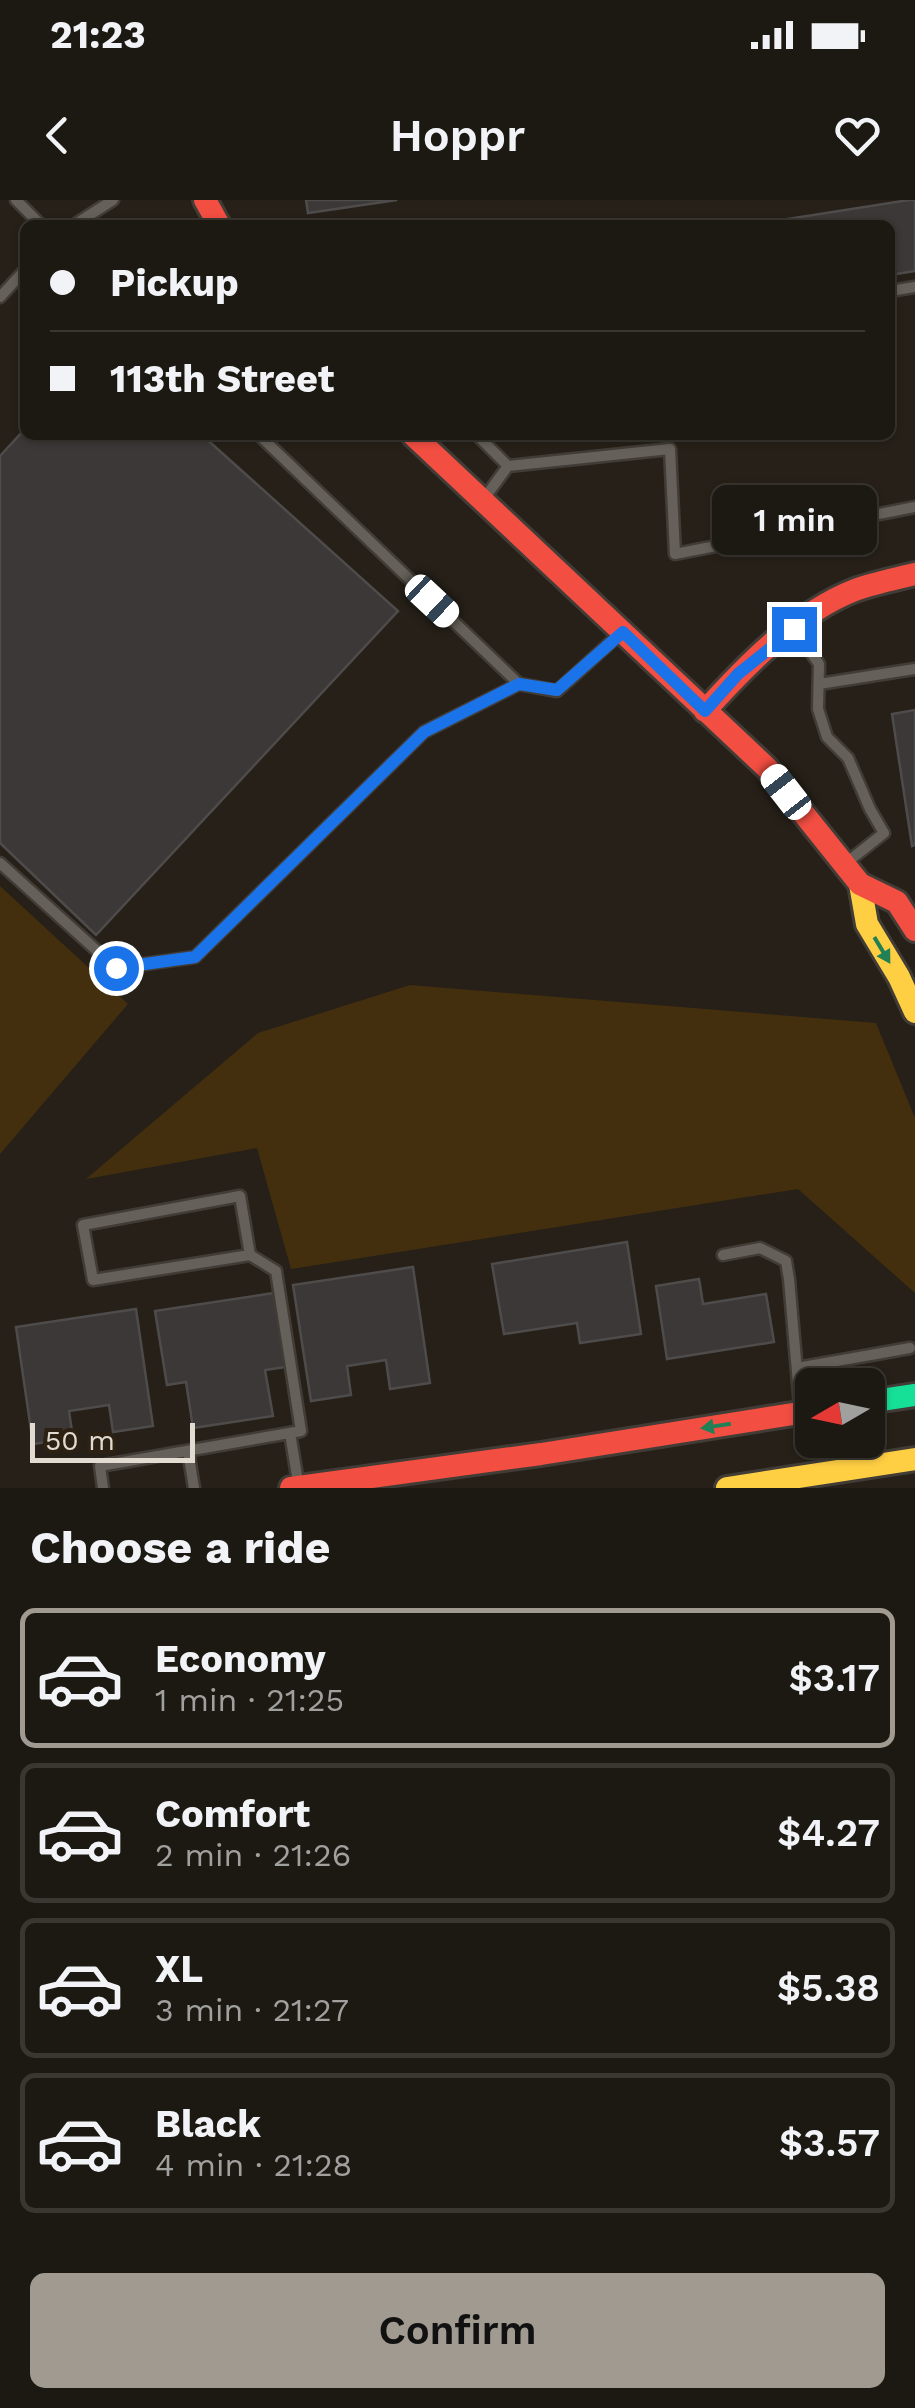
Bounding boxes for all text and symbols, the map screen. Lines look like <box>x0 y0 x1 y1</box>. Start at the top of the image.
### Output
text: 21:23 <box>50 13 146 57</box>
icon: back <box>30 108 85 163</box>
icon: heart <box>830 108 885 163</box>
text: Hoppr <box>390 109 525 162</box>
text: Pickup <box>110 261 239 305</box>
text: 113th Street <box>110 357 334 401</box>
callout: 1 min <box>712 484 876 554</box>
text: 1 min <box>753 501 836 539</box>
car <box>400 570 464 632</box>
route end <box>772 607 817 652</box>
car <box>756 759 816 825</box>
one-way arrow <box>873 936 890 964</box>
route start <box>94 946 139 991</box>
north arrow <box>795 1368 885 1458</box>
map controls <box>795 1368 885 1458</box>
scale bar <box>30 1418 195 1462</box>
one-way arrow <box>700 1419 731 1435</box>
text: 50 m <box>45 1424 115 1457</box>
text: Choose a ride <box>30 1521 330 1574</box>
icon: car <box>35 1633 125 1723</box>
text: Economy <box>155 1637 326 1681</box>
text: $3.17 <box>789 1656 880 1700</box>
text: 1 min · 21:25 <box>155 1681 344 1719</box>
icon: car <box>35 1788 125 1878</box>
text: Comfort <box>155 1792 310 1836</box>
text: $4.27 <box>777 1811 880 1855</box>
text: 2 min · 21:26 <box>155 1836 351 1874</box>
icon: car <box>35 1943 125 2033</box>
text: XL <box>155 1947 203 1991</box>
text: $5.38 <box>777 1966 880 2010</box>
text: 3 min · 21:27 <box>155 1991 349 2029</box>
icon: car <box>35 2098 125 2188</box>
text: Black <box>155 2102 261 2146</box>
text: $3.57 <box>779 2121 880 2165</box>
text: 4 min · 21:28 <box>155 2146 352 2184</box>
button: Confirm <box>30 2273 885 2388</box>

